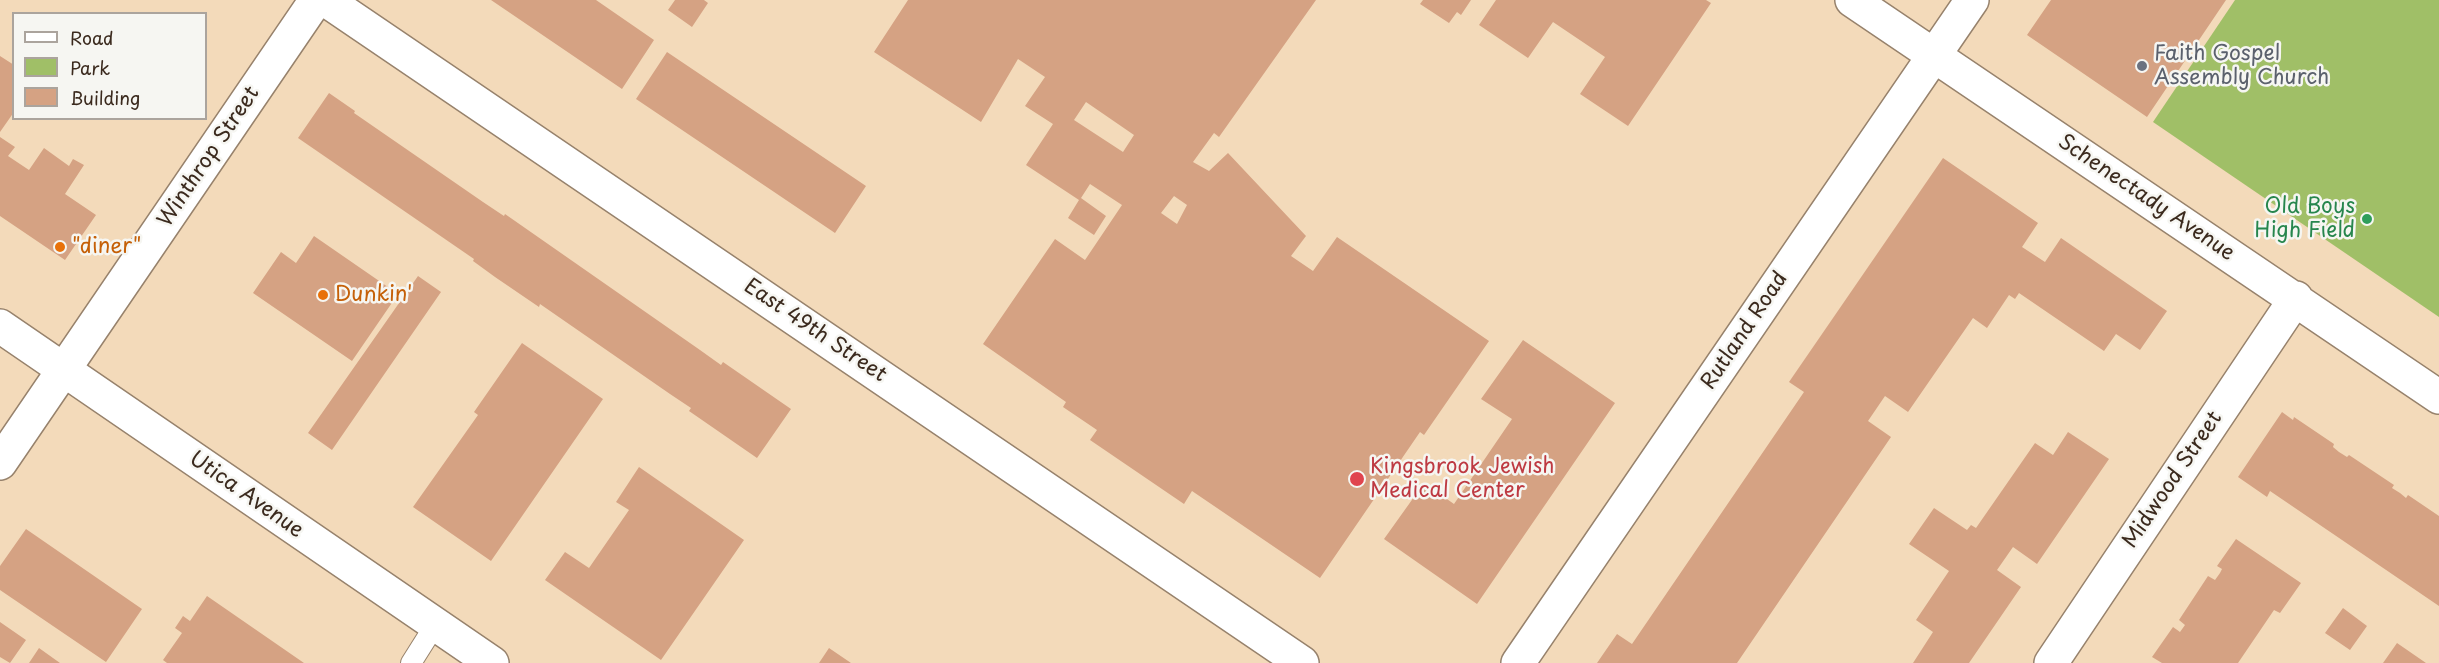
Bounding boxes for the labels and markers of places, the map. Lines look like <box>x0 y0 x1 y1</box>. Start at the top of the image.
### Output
place label: Faith Gospel Assembly Church <box>2154 41 2329 91</box>
marker: Faith Gospel Assembly Church <box>2135 59 2149 73</box>
place label: Old Boys High Field <box>2254 194 2355 244</box>
marker: Old Boys High Field <box>2360 212 2374 226</box>
place label: "diner" <box>72 234 141 260</box>
marker: "diner" <box>53 240 67 254</box>
place label: Dunkin' <box>335 282 412 308</box>
marker: Dunkin' <box>316 288 330 302</box>
place label: Kingsbrook Jewish Medical Center <box>1370 454 1555 504</box>
marker: Kingsbrook Jewish Medical Center <box>1348 470 1366 488</box>

